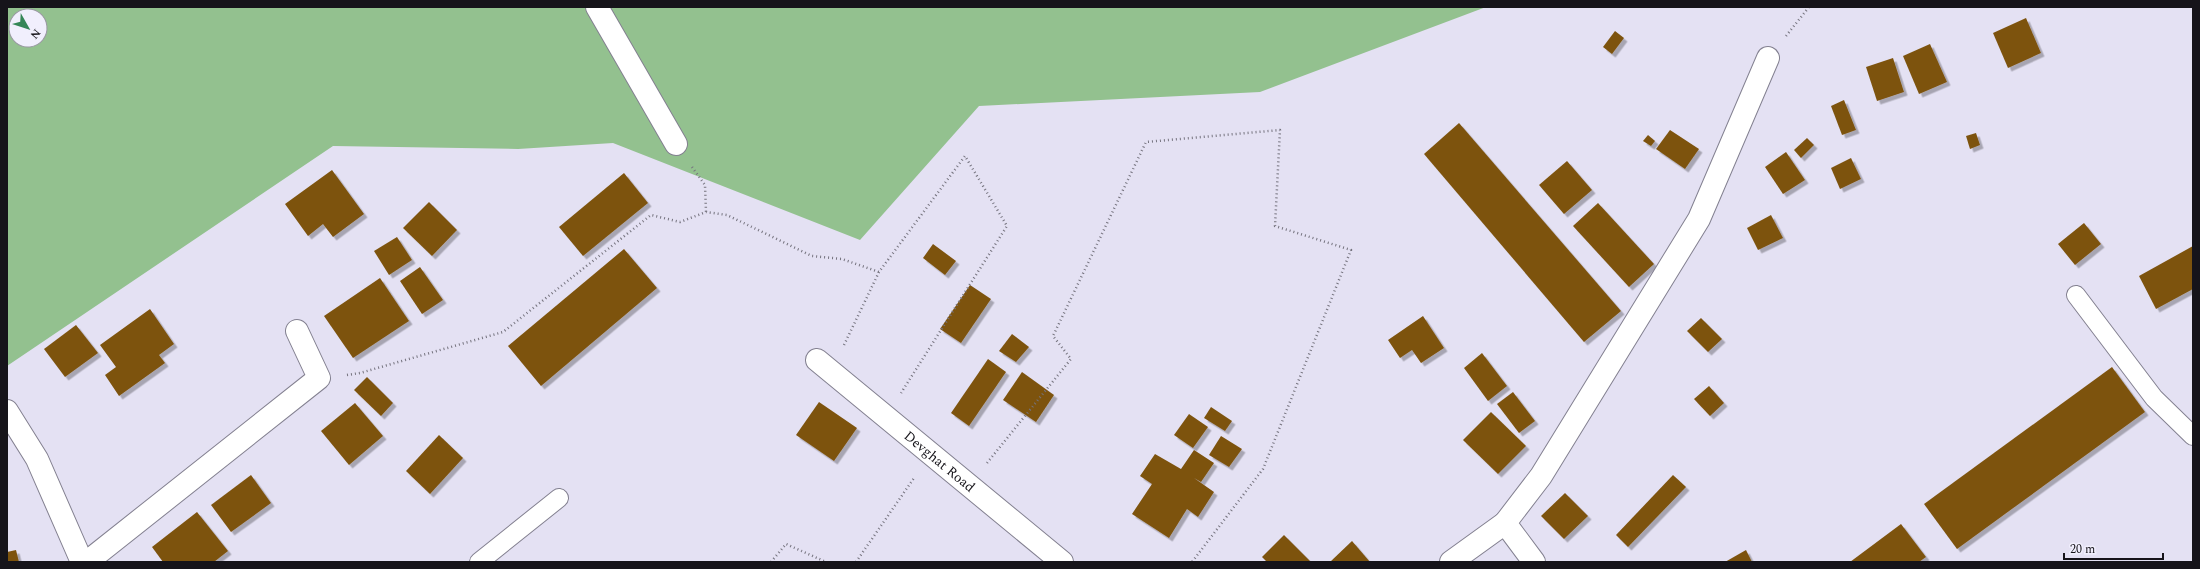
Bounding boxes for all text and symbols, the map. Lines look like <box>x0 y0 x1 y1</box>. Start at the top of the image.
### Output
north arrow <box>8 8 48 48</box>
text: N <box>26 25 45 43</box>
street label: Devghat Road <box>899 426 980 497</box>
scale bar <box>2064 535 2163 561</box>
text: 20 m <box>2070 540 2095 559</box>

